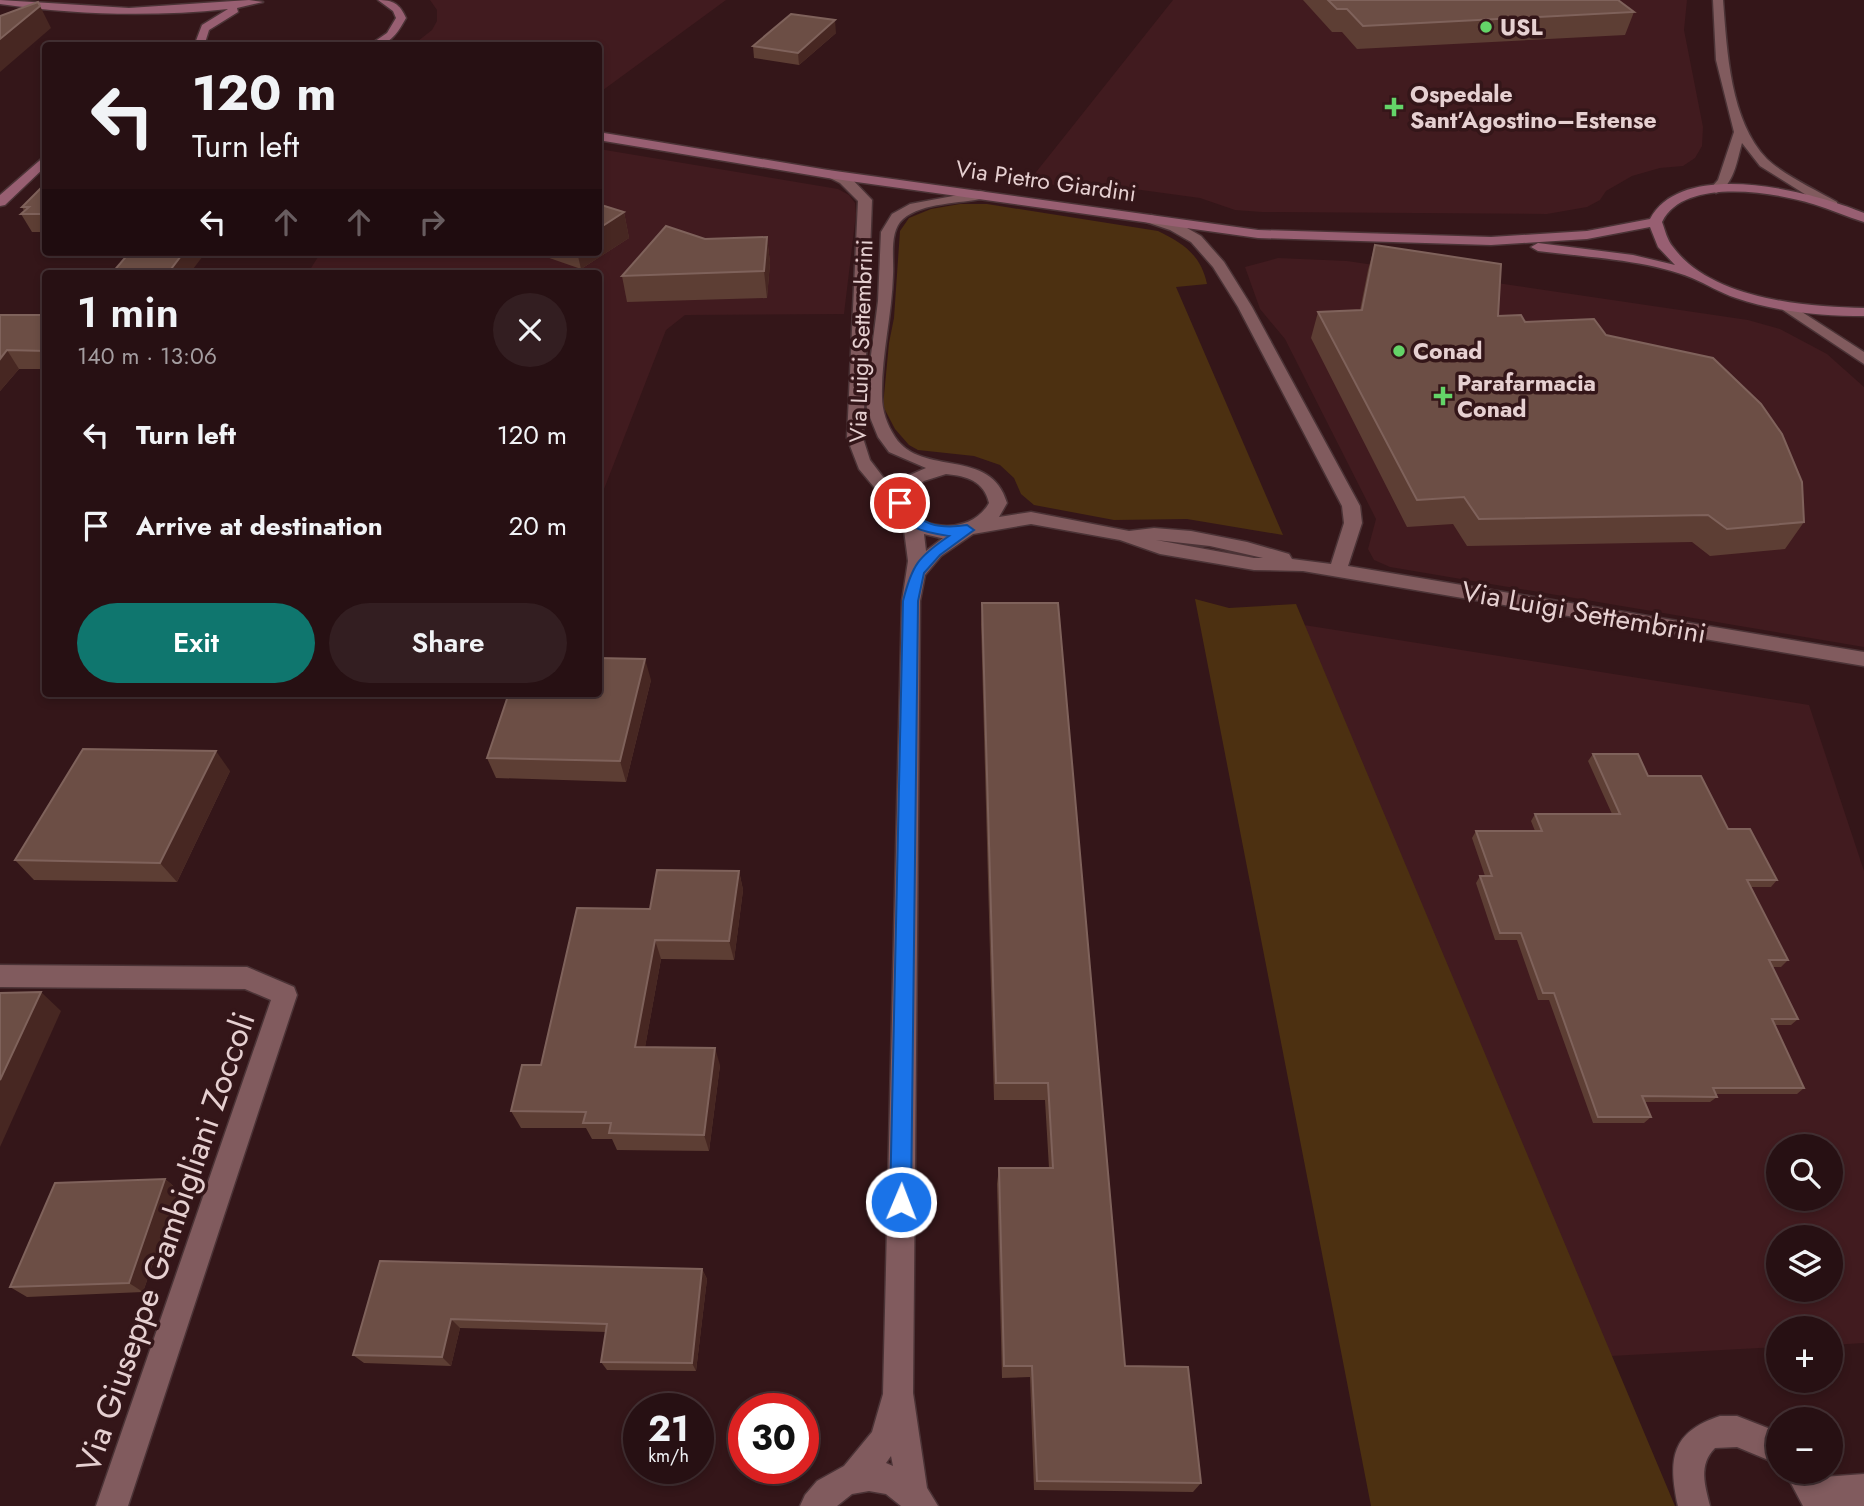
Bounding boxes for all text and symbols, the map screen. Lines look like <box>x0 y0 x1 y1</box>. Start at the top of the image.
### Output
place label: USL <box>1500 10 1543 44</box>
marker: USL <box>1478 19 1494 35</box>
text: 120 m <box>192 58 336 128</box>
icon: left <box>77 70 168 161</box>
place label: Ospedale Sant’Agostino–Estense <box>1410 77 1657 137</box>
marker: Ospedale Sant’Agostino–Estense <box>1384 97 1404 117</box>
text: Turn left <box>192 123 299 169</box>
street label: Via Pietro Giardini <box>954 152 1138 210</box>
icon: left <box>194 203 232 241</box>
icon: ahead <box>267 203 305 241</box>
icon: ahead <box>340 203 378 241</box>
icon: right <box>413 203 451 241</box>
street label: Via Luigi Settembrini <box>840 239 882 443</box>
text: 1 min <box>77 282 179 343</box>
button: close <box>493 293 567 367</box>
place label: Conad <box>1413 334 1483 368</box>
text: 140 m · 13:06 <box>77 339 217 373</box>
marker: Conad <box>1391 343 1407 359</box>
place label: Parafarmacia Conad <box>1457 366 1596 426</box>
marker: Parafarmacia Conad <box>1435 388 1451 404</box>
icon: left <box>77 416 115 454</box>
text: Turn left <box>136 416 236 454</box>
text: 120 m <box>497 416 567 454</box>
pin <box>870 473 930 533</box>
icon: arrive <box>881 484 919 522</box>
icon: arrive <box>77 507 115 545</box>
text: Arrive at destination <box>136 507 383 545</box>
text: 20 m <box>509 507 567 545</box>
street label: Via Luigi Settembrini <box>1458 571 1709 654</box>
button: Exit <box>77 603 315 683</box>
button: Share <box>329 603 567 683</box>
street label: Via Giuseppe Gambigliani Zoccoli <box>64 1005 267 1479</box>
map controls <box>1766 1134 1843 1484</box>
button: search <box>1766 1134 1843 1211</box>
position arrow <box>864 1165 938 1239</box>
button: layers <box>1766 1225 1843 1302</box>
button: + <box>1766 1316 1843 1393</box>
speed limit sign: 30 <box>728 1393 819 1484</box>
text: 21 <box>648 1404 689 1454</box>
button: − <box>1766 1407 1843 1484</box>
text: km/h <box>648 1443 689 1469</box>

